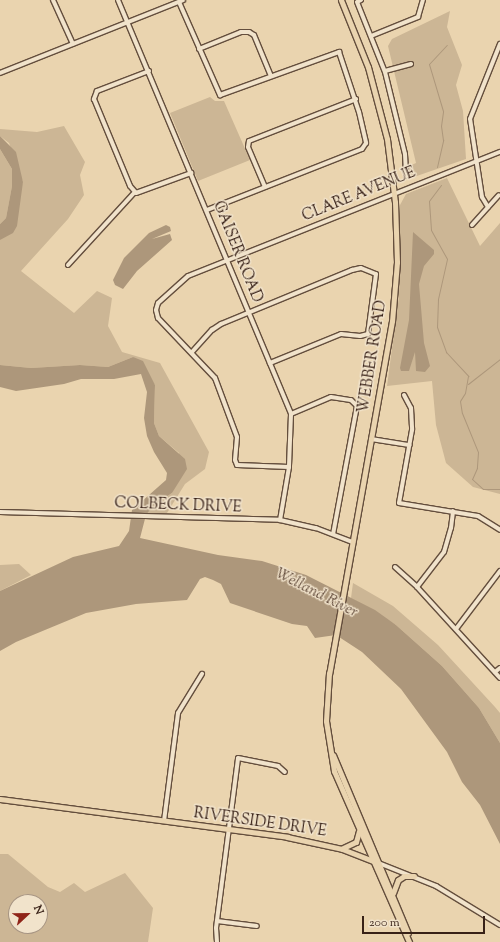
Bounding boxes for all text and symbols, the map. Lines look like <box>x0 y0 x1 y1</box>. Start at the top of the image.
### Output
street label: CLARE AVENUE <box>300 164 418 226</box>
street label: GAISER ROAD <box>208 199 266 305</box>
street label: WEBBER ROAD <box>355 299 391 415</box>
street label: COLBECK DRIVE <box>114 495 242 517</box>
water label: Welland River <box>272 565 360 623</box>
street label: RIVERSIDE DRIVE <box>192 805 328 841</box>
north arrow <box>8 894 48 934</box>
text: N <box>29 903 47 917</box>
scale bar <box>364 908 487 934</box>
text: 200 m <box>369 914 400 932</box>

